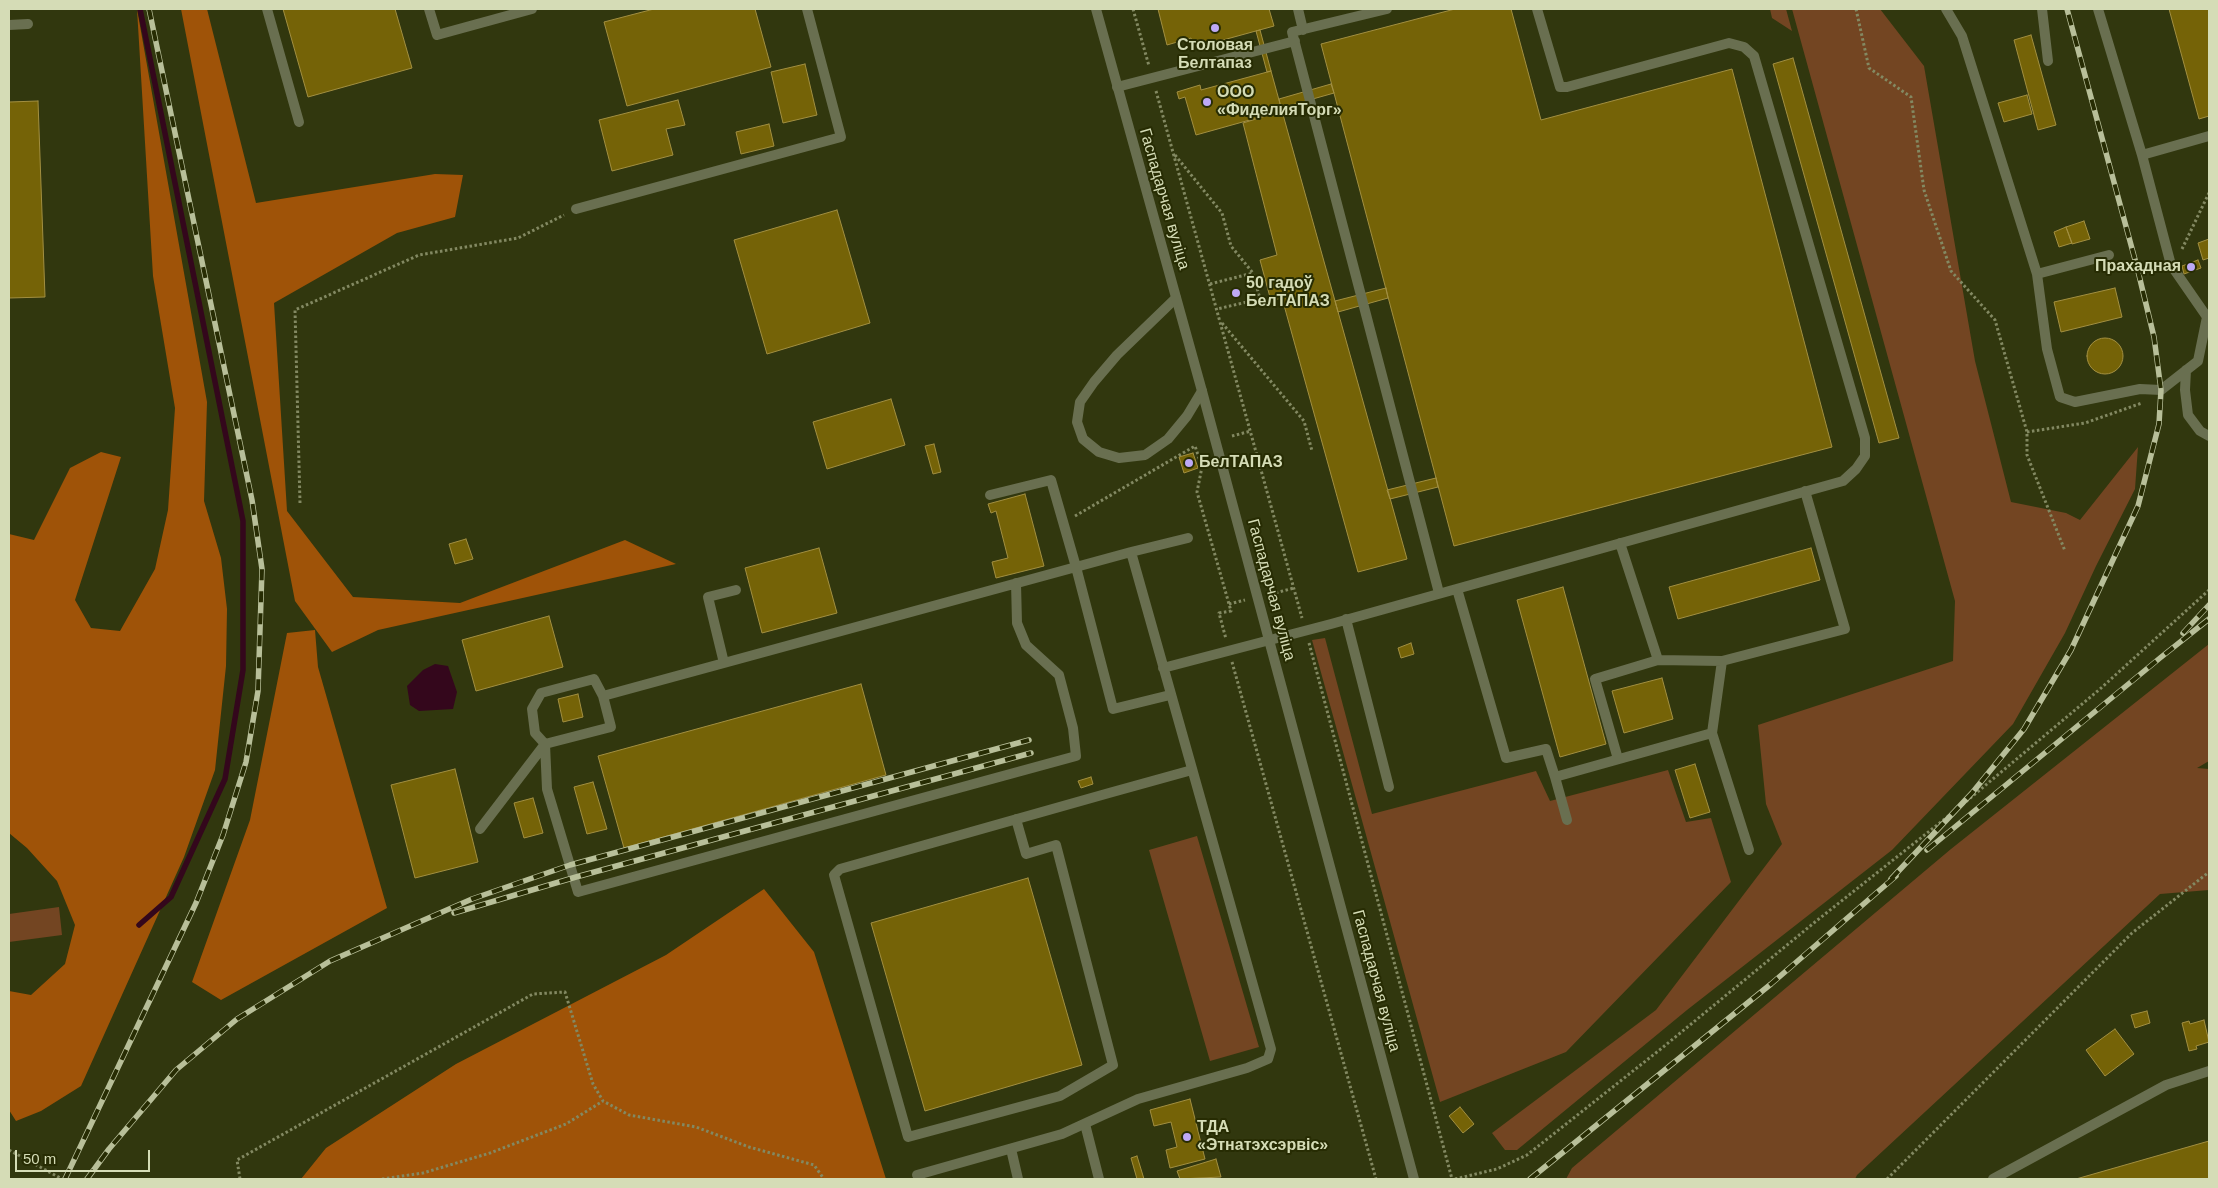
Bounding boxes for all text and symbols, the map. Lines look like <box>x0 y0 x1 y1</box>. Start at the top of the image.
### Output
marker: Столовая Белтапаз <box>1209 22 1221 34</box>
place label: Столовая Белтапаз <box>1177 36 1253 74</box>
place label: ООО «ФиделияТорг» <box>1217 83 1342 121</box>
marker: ООО «ФиделияТорг» <box>1201 96 1213 108</box>
street label: Гаспадарчая вуліца <box>1135 126 1193 272</box>
place label: Прахадная <box>2095 257 2181 277</box>
marker: Прахадная <box>2185 261 2197 273</box>
place label: 50 гадоў БелТАПАЗ <box>1246 274 1330 312</box>
marker: 50 гадоў БелТАПАЗ <box>1230 287 1242 299</box>
place label: БелТАПАЗ <box>1199 453 1283 473</box>
marker: БелТАПАЗ <box>1183 457 1195 469</box>
street label: Гаспадарчая вуліца <box>1243 517 1299 663</box>
street label: Гаспадарчая вуліца <box>1348 908 1404 1054</box>
place label: ТДА «Этнатэхсэрвіс» <box>1197 1118 1328 1156</box>
marker: ТДА «Этнатэхсэрвіс» <box>1181 1131 1193 1143</box>
scale bar <box>18 1140 152 1172</box>
text: 50 m <box>23 1150 56 1167</box>

